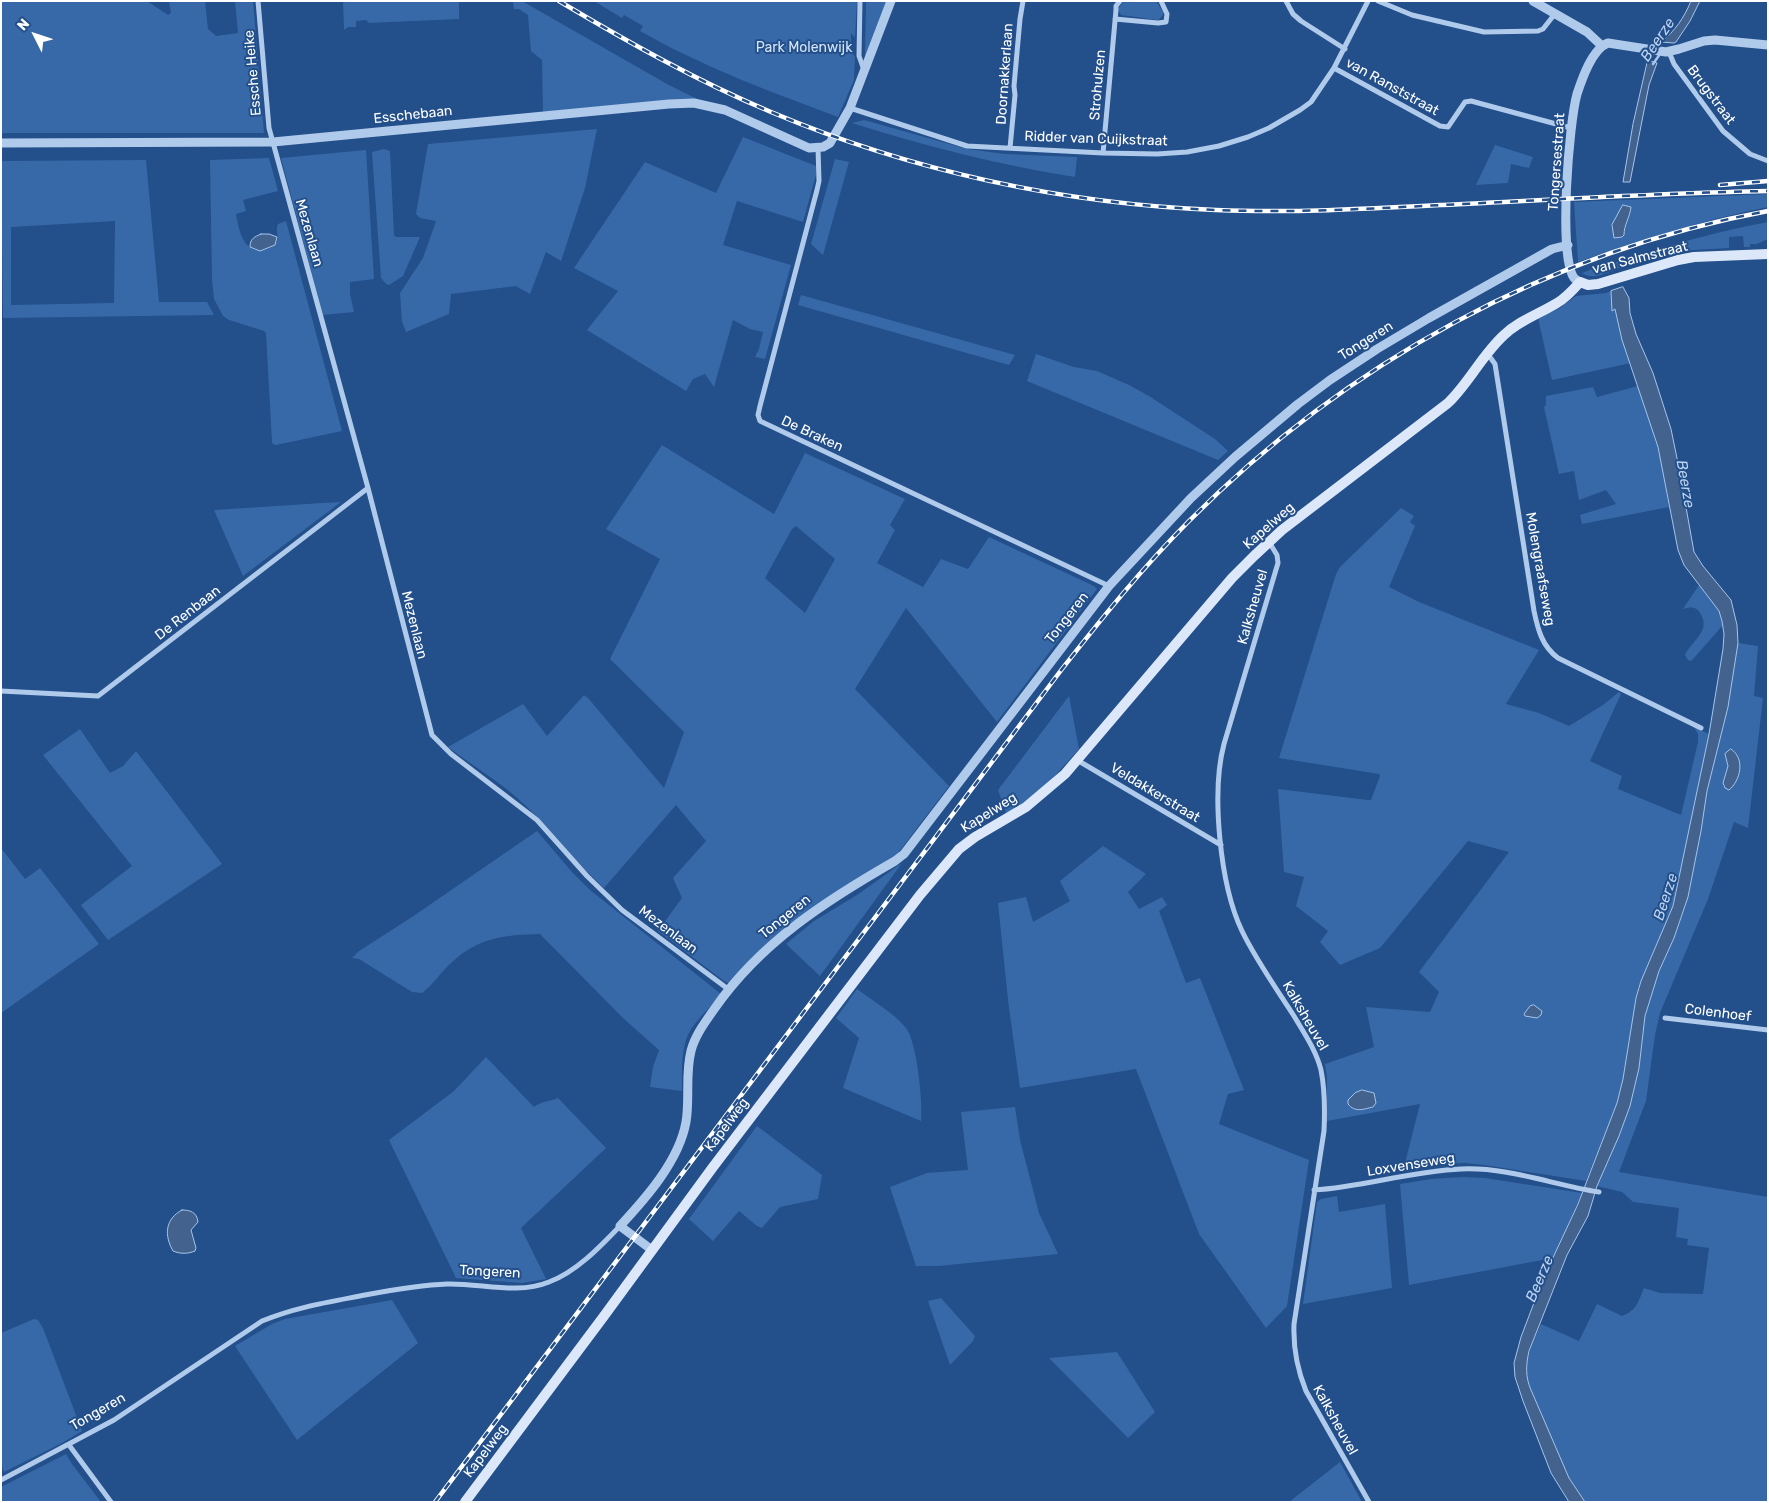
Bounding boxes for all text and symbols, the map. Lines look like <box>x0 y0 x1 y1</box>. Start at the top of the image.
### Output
north arrow <box>10 10 60 60</box>
text: N <box>14 15 33 34</box>
water label: Beerze <box>1637 15 1679 65</box>
street label: Doornakkerlaan <box>993 23 1017 125</box>
street label: Essche Heike <box>241 29 265 117</box>
park label: Park Molenwijk <box>756 40 852 56</box>
street label: Strohulzen <box>1087 49 1109 121</box>
street label: van Ranststraat <box>1343 54 1441 120</box>
street label: Brugstraat <box>1683 62 1739 128</box>
street label: Esschebaan <box>373 103 453 127</box>
street label: Tongersestraat <box>1545 112 1569 212</box>
street label: Ridder van Cuijkstraat <box>1024 128 1168 150</box>
street label: Mezenlaan <box>291 197 327 269</box>
street label: van Salmstraat <box>1590 238 1690 278</box>
street label: Tongeren <box>1336 318 1396 364</box>
street label: De Braken <box>778 412 846 456</box>
water label: Beerze <box>1672 459 1698 509</box>
street label: Kapelweg <box>1240 499 1298 553</box>
street label: Molengraafseweg <box>1522 511 1558 627</box>
street label: Kalksheuvel <box>1234 568 1272 646</box>
street label: De Renbaan <box>152 582 224 644</box>
street label: Mezenlaan <box>397 589 431 661</box>
street label: Tongeren <box>1042 589 1092 647</box>
street label: Veldakkerstraat <box>1107 760 1203 826</box>
street label: Kapelweg <box>958 789 1020 837</box>
water label: Beerze <box>1650 871 1682 923</box>
street label: Tongeren <box>756 891 814 943</box>
street label: Mezenlaan <box>635 902 701 958</box>
street label: Kalksheuvel <box>1278 978 1332 1054</box>
street label: Colenhoef <box>1684 1001 1752 1025</box>
street label: Kapelweg <box>701 1095 753 1155</box>
street label: Loxvenseweg <box>1366 1150 1456 1180</box>
water label: Beerze <box>1522 1253 1558 1305</box>
street label: Tongeren <box>459 1262 521 1282</box>
street label: Kalksheuvel <box>1309 1382 1361 1458</box>
street label: Tongeren <box>67 1389 129 1435</box>
street label: Kapelweg <box>460 1421 512 1481</box>

